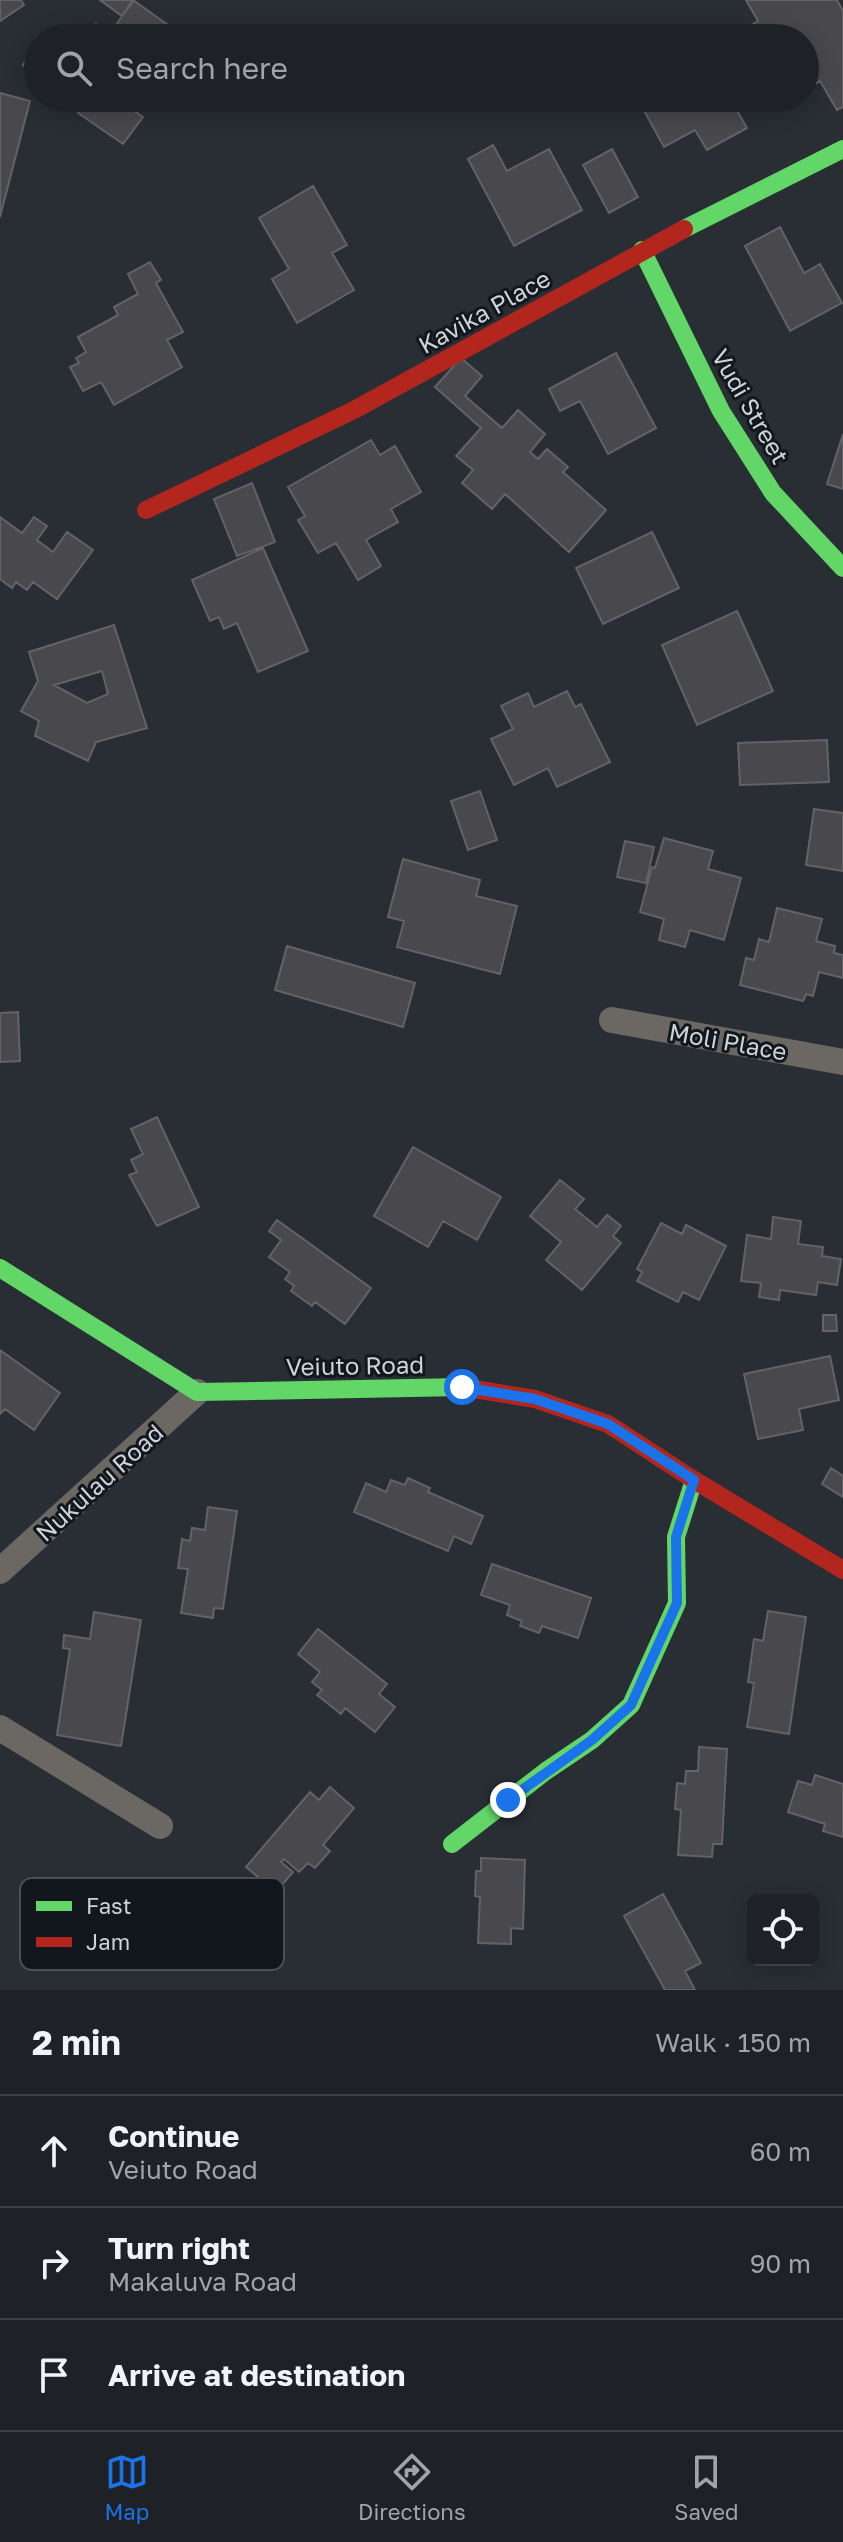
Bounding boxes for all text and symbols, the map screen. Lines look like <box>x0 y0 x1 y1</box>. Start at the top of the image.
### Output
search box <box>24 24 819 112</box>
icon: search <box>52 46 96 90</box>
text: Search here <box>116 50 288 86</box>
street label: Kavika Place <box>413 263 555 359</box>
street label: Vudi Street <box>706 343 796 469</box>
street label: Moli Place <box>667 1016 789 1066</box>
street label: Veiuto Road <box>286 1349 424 1381</box>
route start <box>444 1369 480 1405</box>
street label: Nukulau Road <box>29 1417 169 1547</box>
route end <box>490 1782 526 1818</box>
legend <box>20 1878 284 1970</box>
text: Fast <box>86 1892 132 1919</box>
map controls <box>747 1894 819 1966</box>
button: locate <box>747 1894 819 1966</box>
text: Jam <box>86 1928 130 1955</box>
text: 2 min <box>32 2022 121 2062</box>
text: Walk · 150 m <box>655 2027 811 2058</box>
text: Continue <box>108 2118 239 2154</box>
icon: ahead <box>32 2129 76 2173</box>
text: 60 m <box>750 2136 811 2167</box>
text: Veiuto Road <box>108 2154 258 2185</box>
text: Turn right <box>108 2230 250 2266</box>
icon: right <box>32 2241 76 2285</box>
text: 90 m <box>750 2248 811 2279</box>
text: Makaluva Road <box>108 2266 297 2297</box>
icon: arrive <box>32 2353 76 2397</box>
text: Arrive at destination <box>108 2357 405 2393</box>
tab: Map <box>104 2450 149 2525</box>
tab: Directions <box>358 2450 466 2525</box>
tab: Saved <box>674 2450 739 2525</box>

